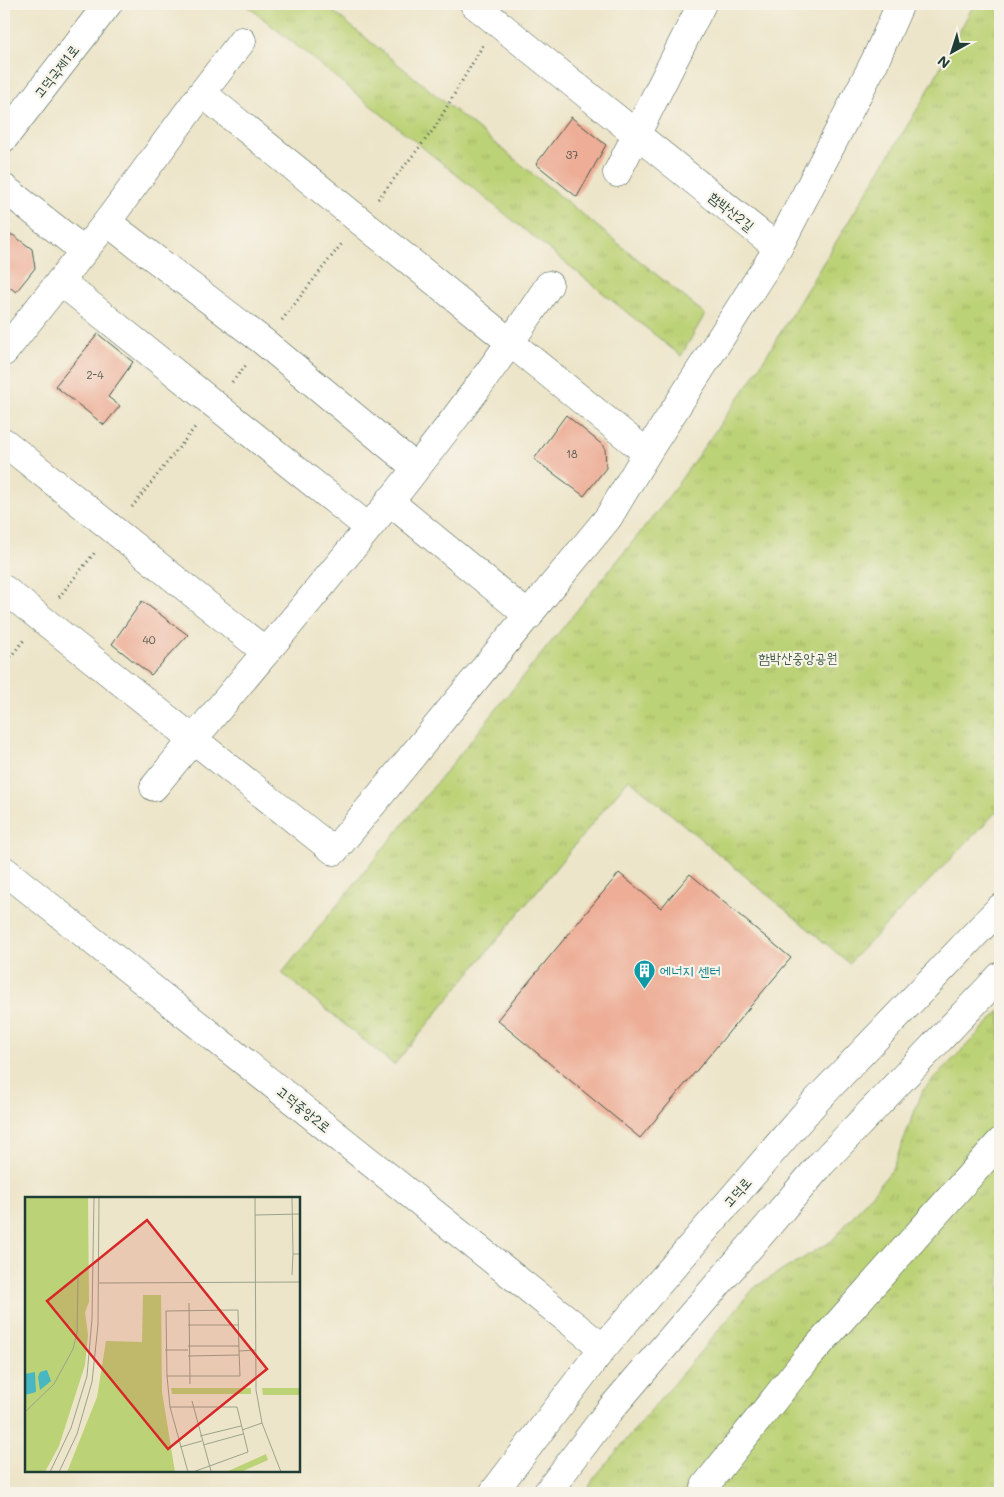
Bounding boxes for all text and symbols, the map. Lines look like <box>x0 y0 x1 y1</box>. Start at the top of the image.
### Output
north arrow <box>926 28 976 78</box>
street label: 고덕국제1로 <box>29 40 83 102</box>
text: N <box>933 52 954 73</box>
house number: 37 <box>566 147 578 162</box>
street label: 함박산2길 <box>705 187 759 235</box>
house number: 2-4 <box>86 367 104 382</box>
house number: 18 <box>566 446 578 461</box>
house number: 40 <box>142 632 156 647</box>
park label: 함박산중앙공원 <box>759 648 837 667</box>
building icon: 에너지 센터 <box>632 958 656 989</box>
place label: 에너지 센터 <box>660 961 721 980</box>
street label: 고덕중앙2로 <box>273 1081 335 1137</box>
street label: 고덕로 <box>719 1173 755 1211</box>
inset map <box>25 1197 300 1472</box>

